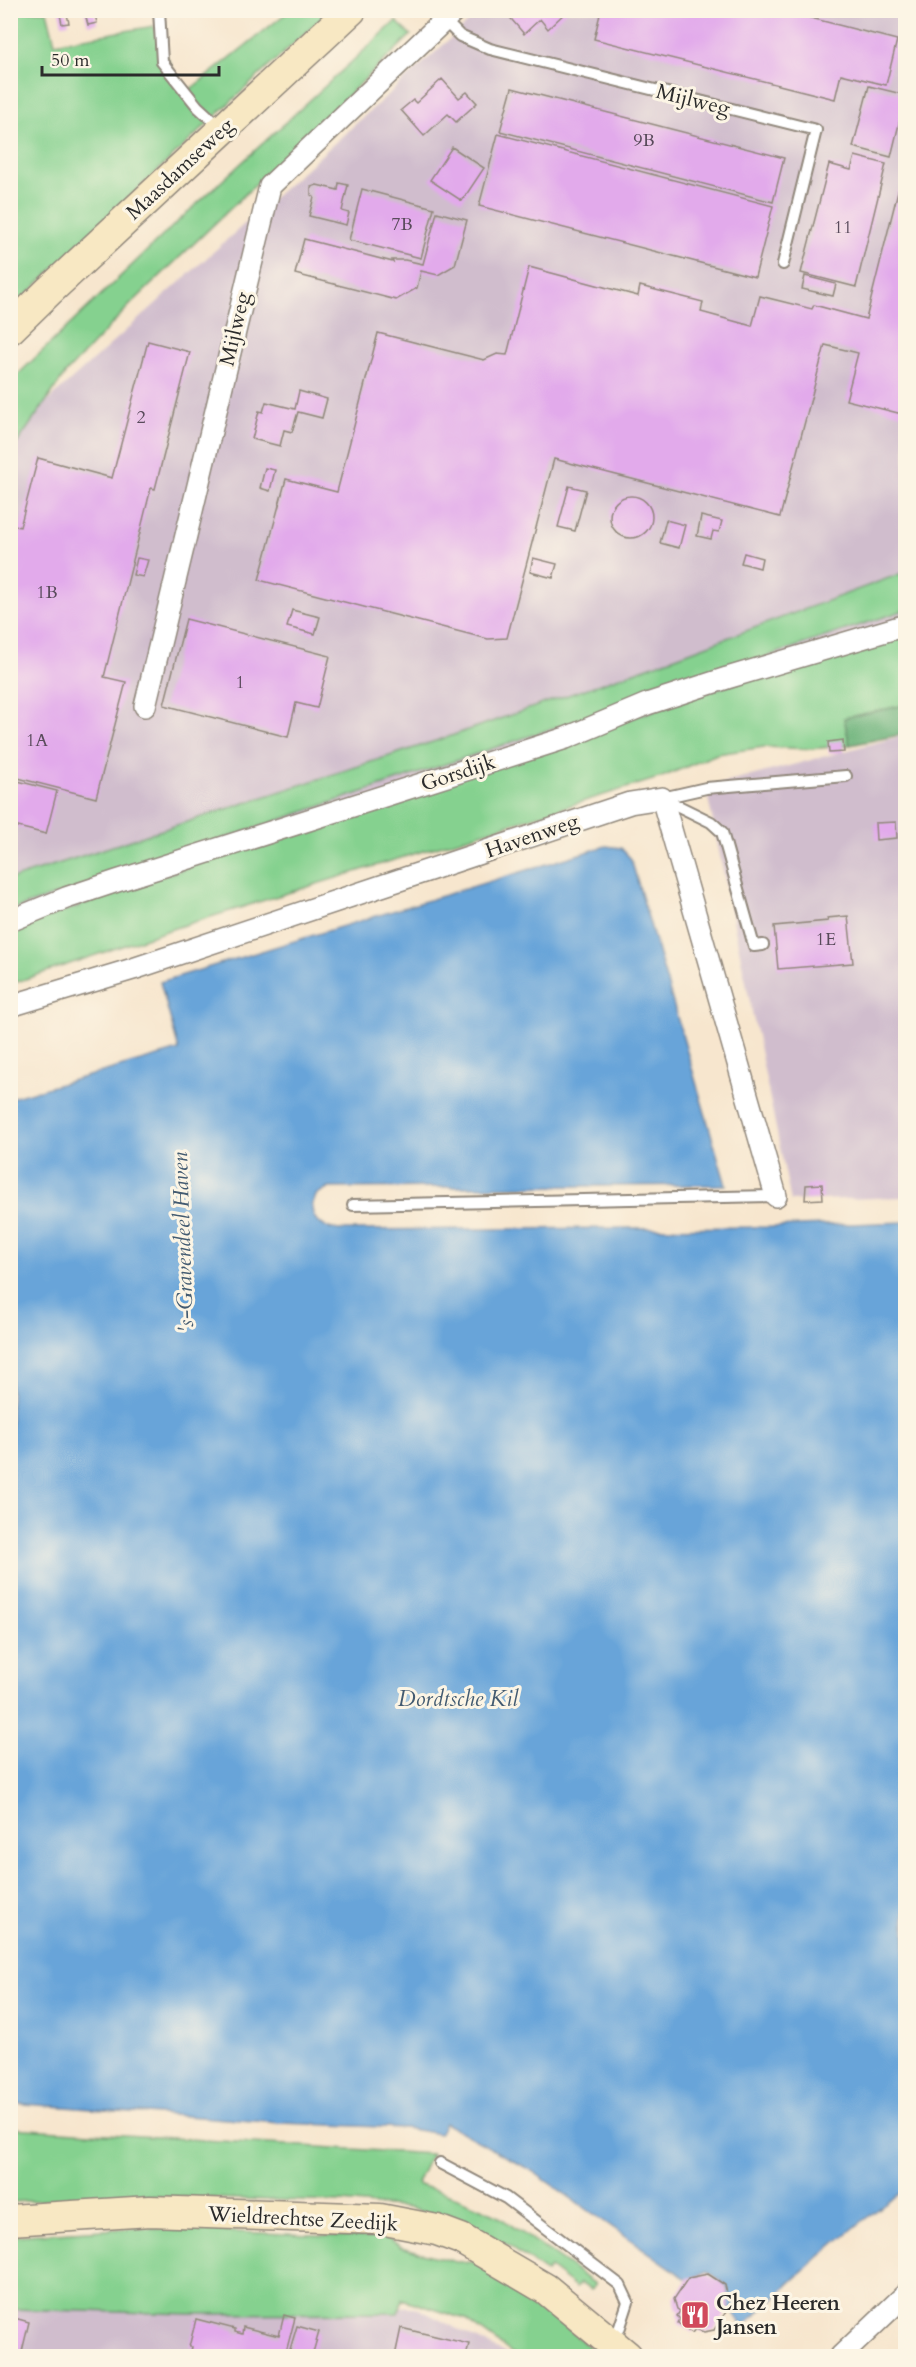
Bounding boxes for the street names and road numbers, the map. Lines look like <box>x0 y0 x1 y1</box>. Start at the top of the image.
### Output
street label: Mijlweg <box>653 77 733 123</box>
street label: Maasdamseweg <box>120 111 240 227</box>
street label: Mijlweg <box>212 289 258 369</box>
street label: Gorsdijk <box>417 747 500 799</box>
street label: Havenweg <box>481 806 583 865</box>
street label: Wieldrechtse Zeedijk <box>206 2199 400 2239</box>

